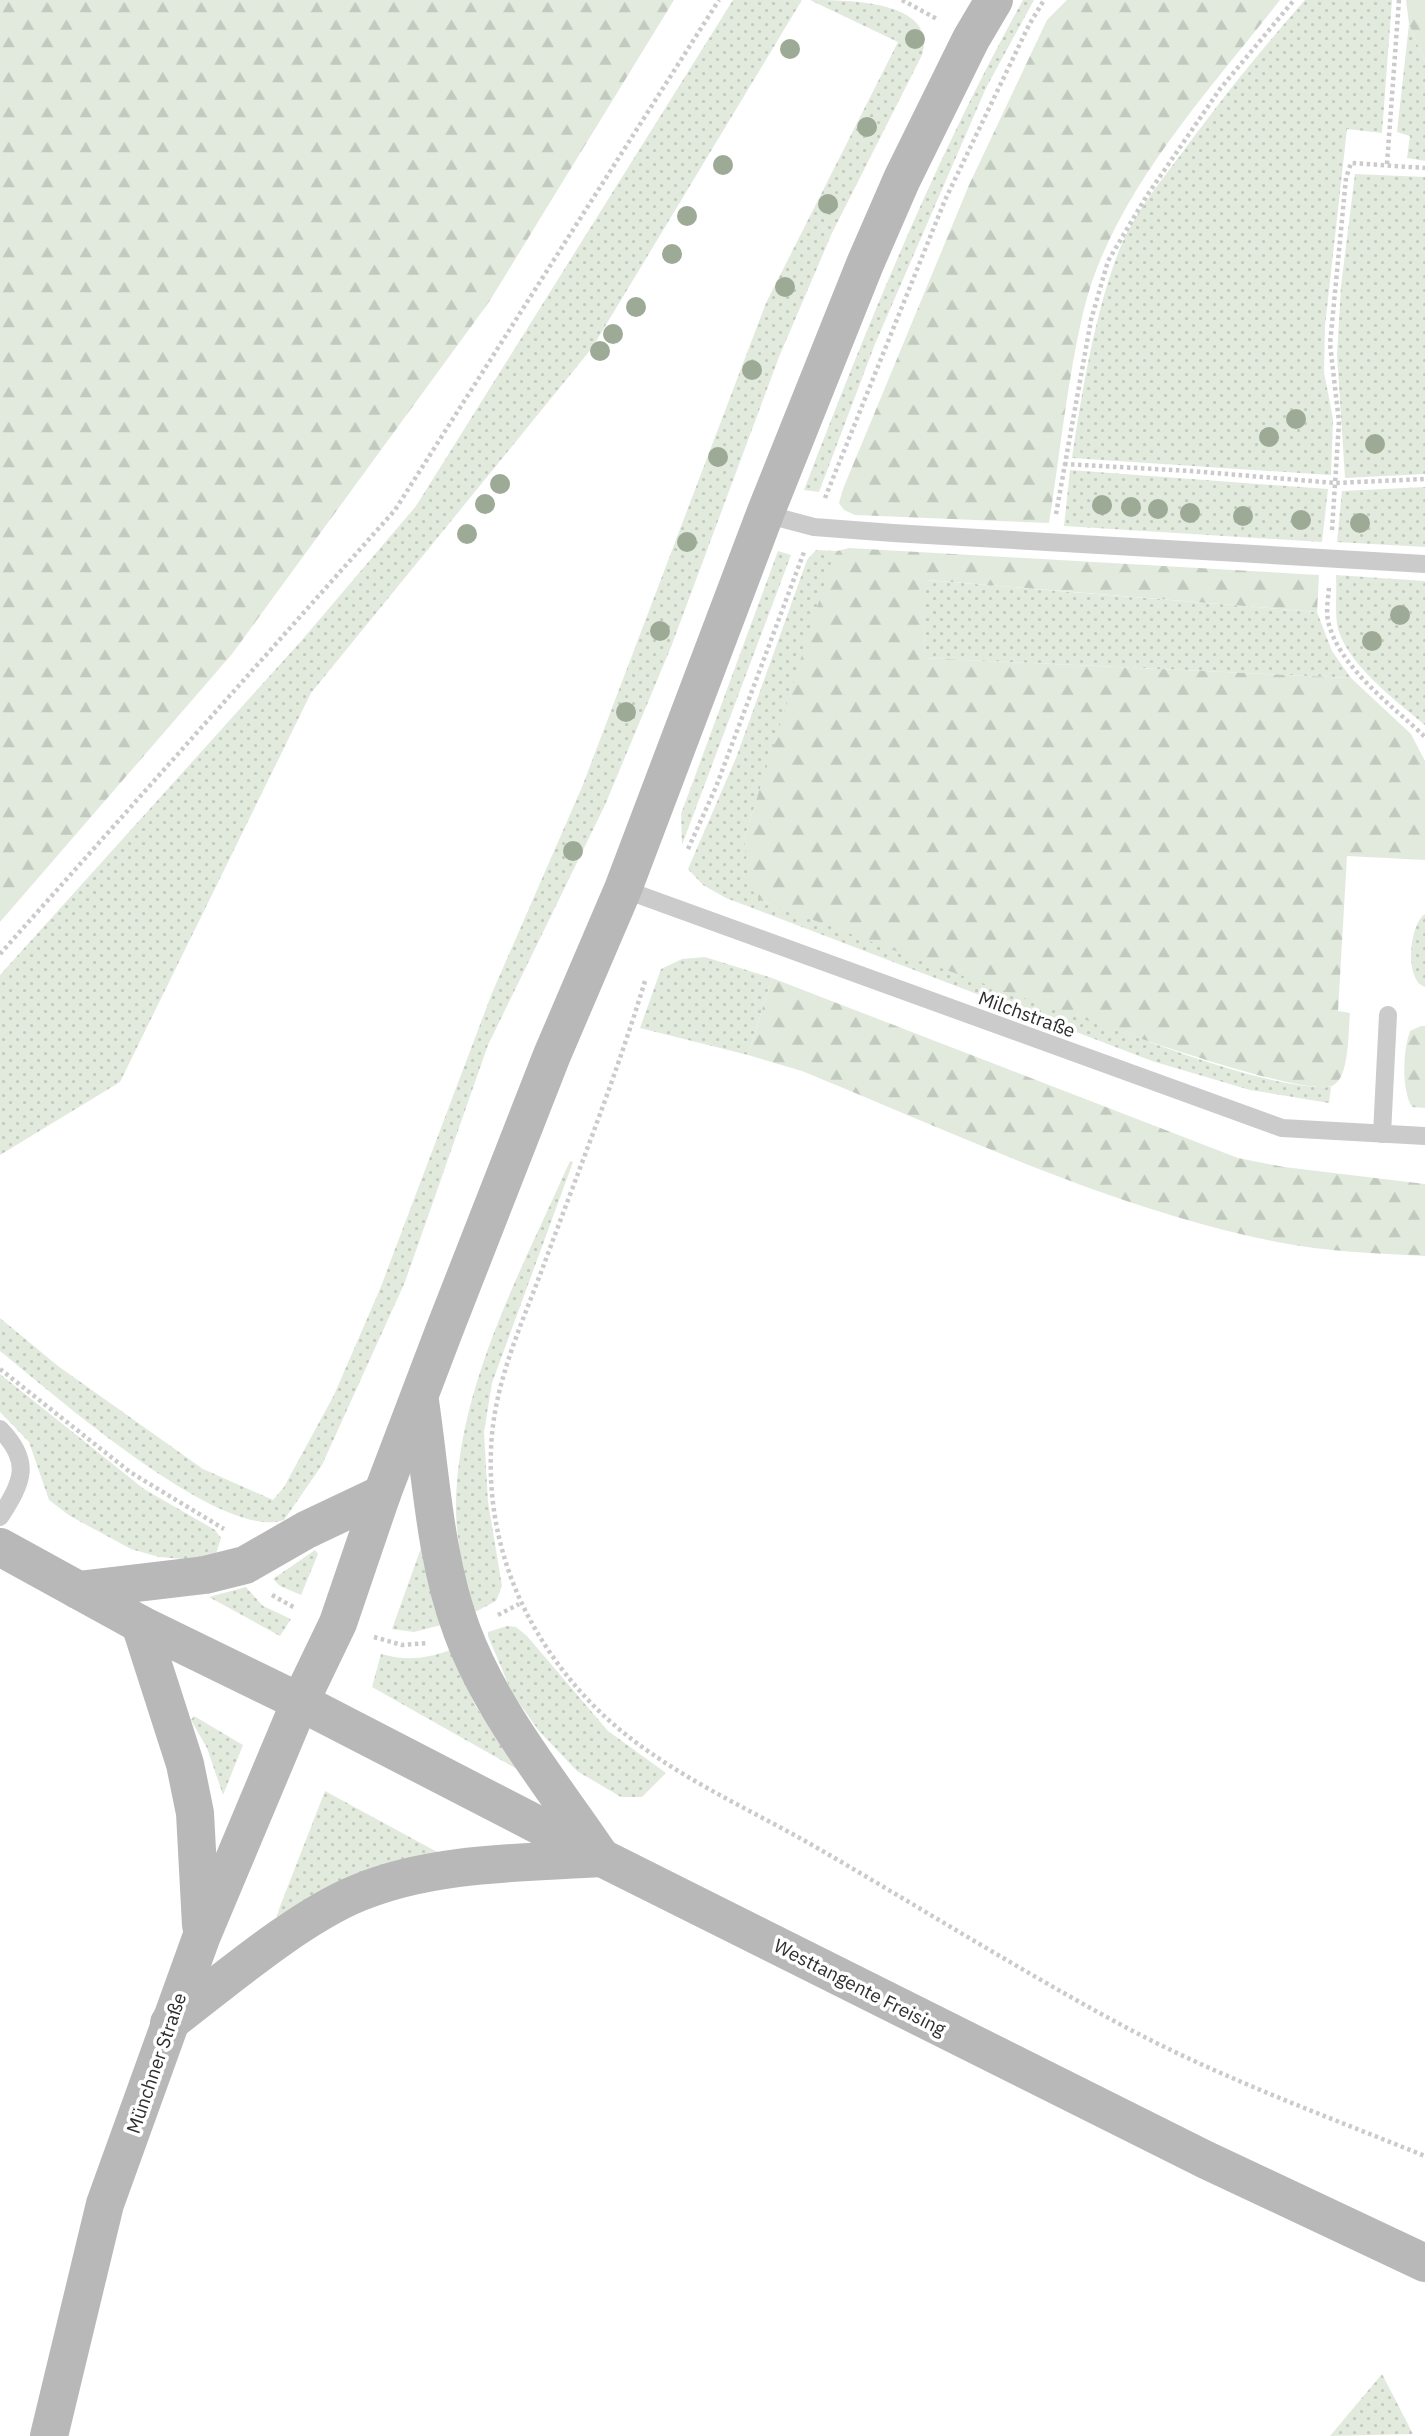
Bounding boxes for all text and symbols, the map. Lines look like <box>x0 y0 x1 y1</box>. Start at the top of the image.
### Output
street label: Milchstraße <box>975 985 1079 1043</box>
street label: Westtangente Freising <box>770 1933 950 2041</box>
street label: Münchner Straße <box>121 1989 191 2137</box>

